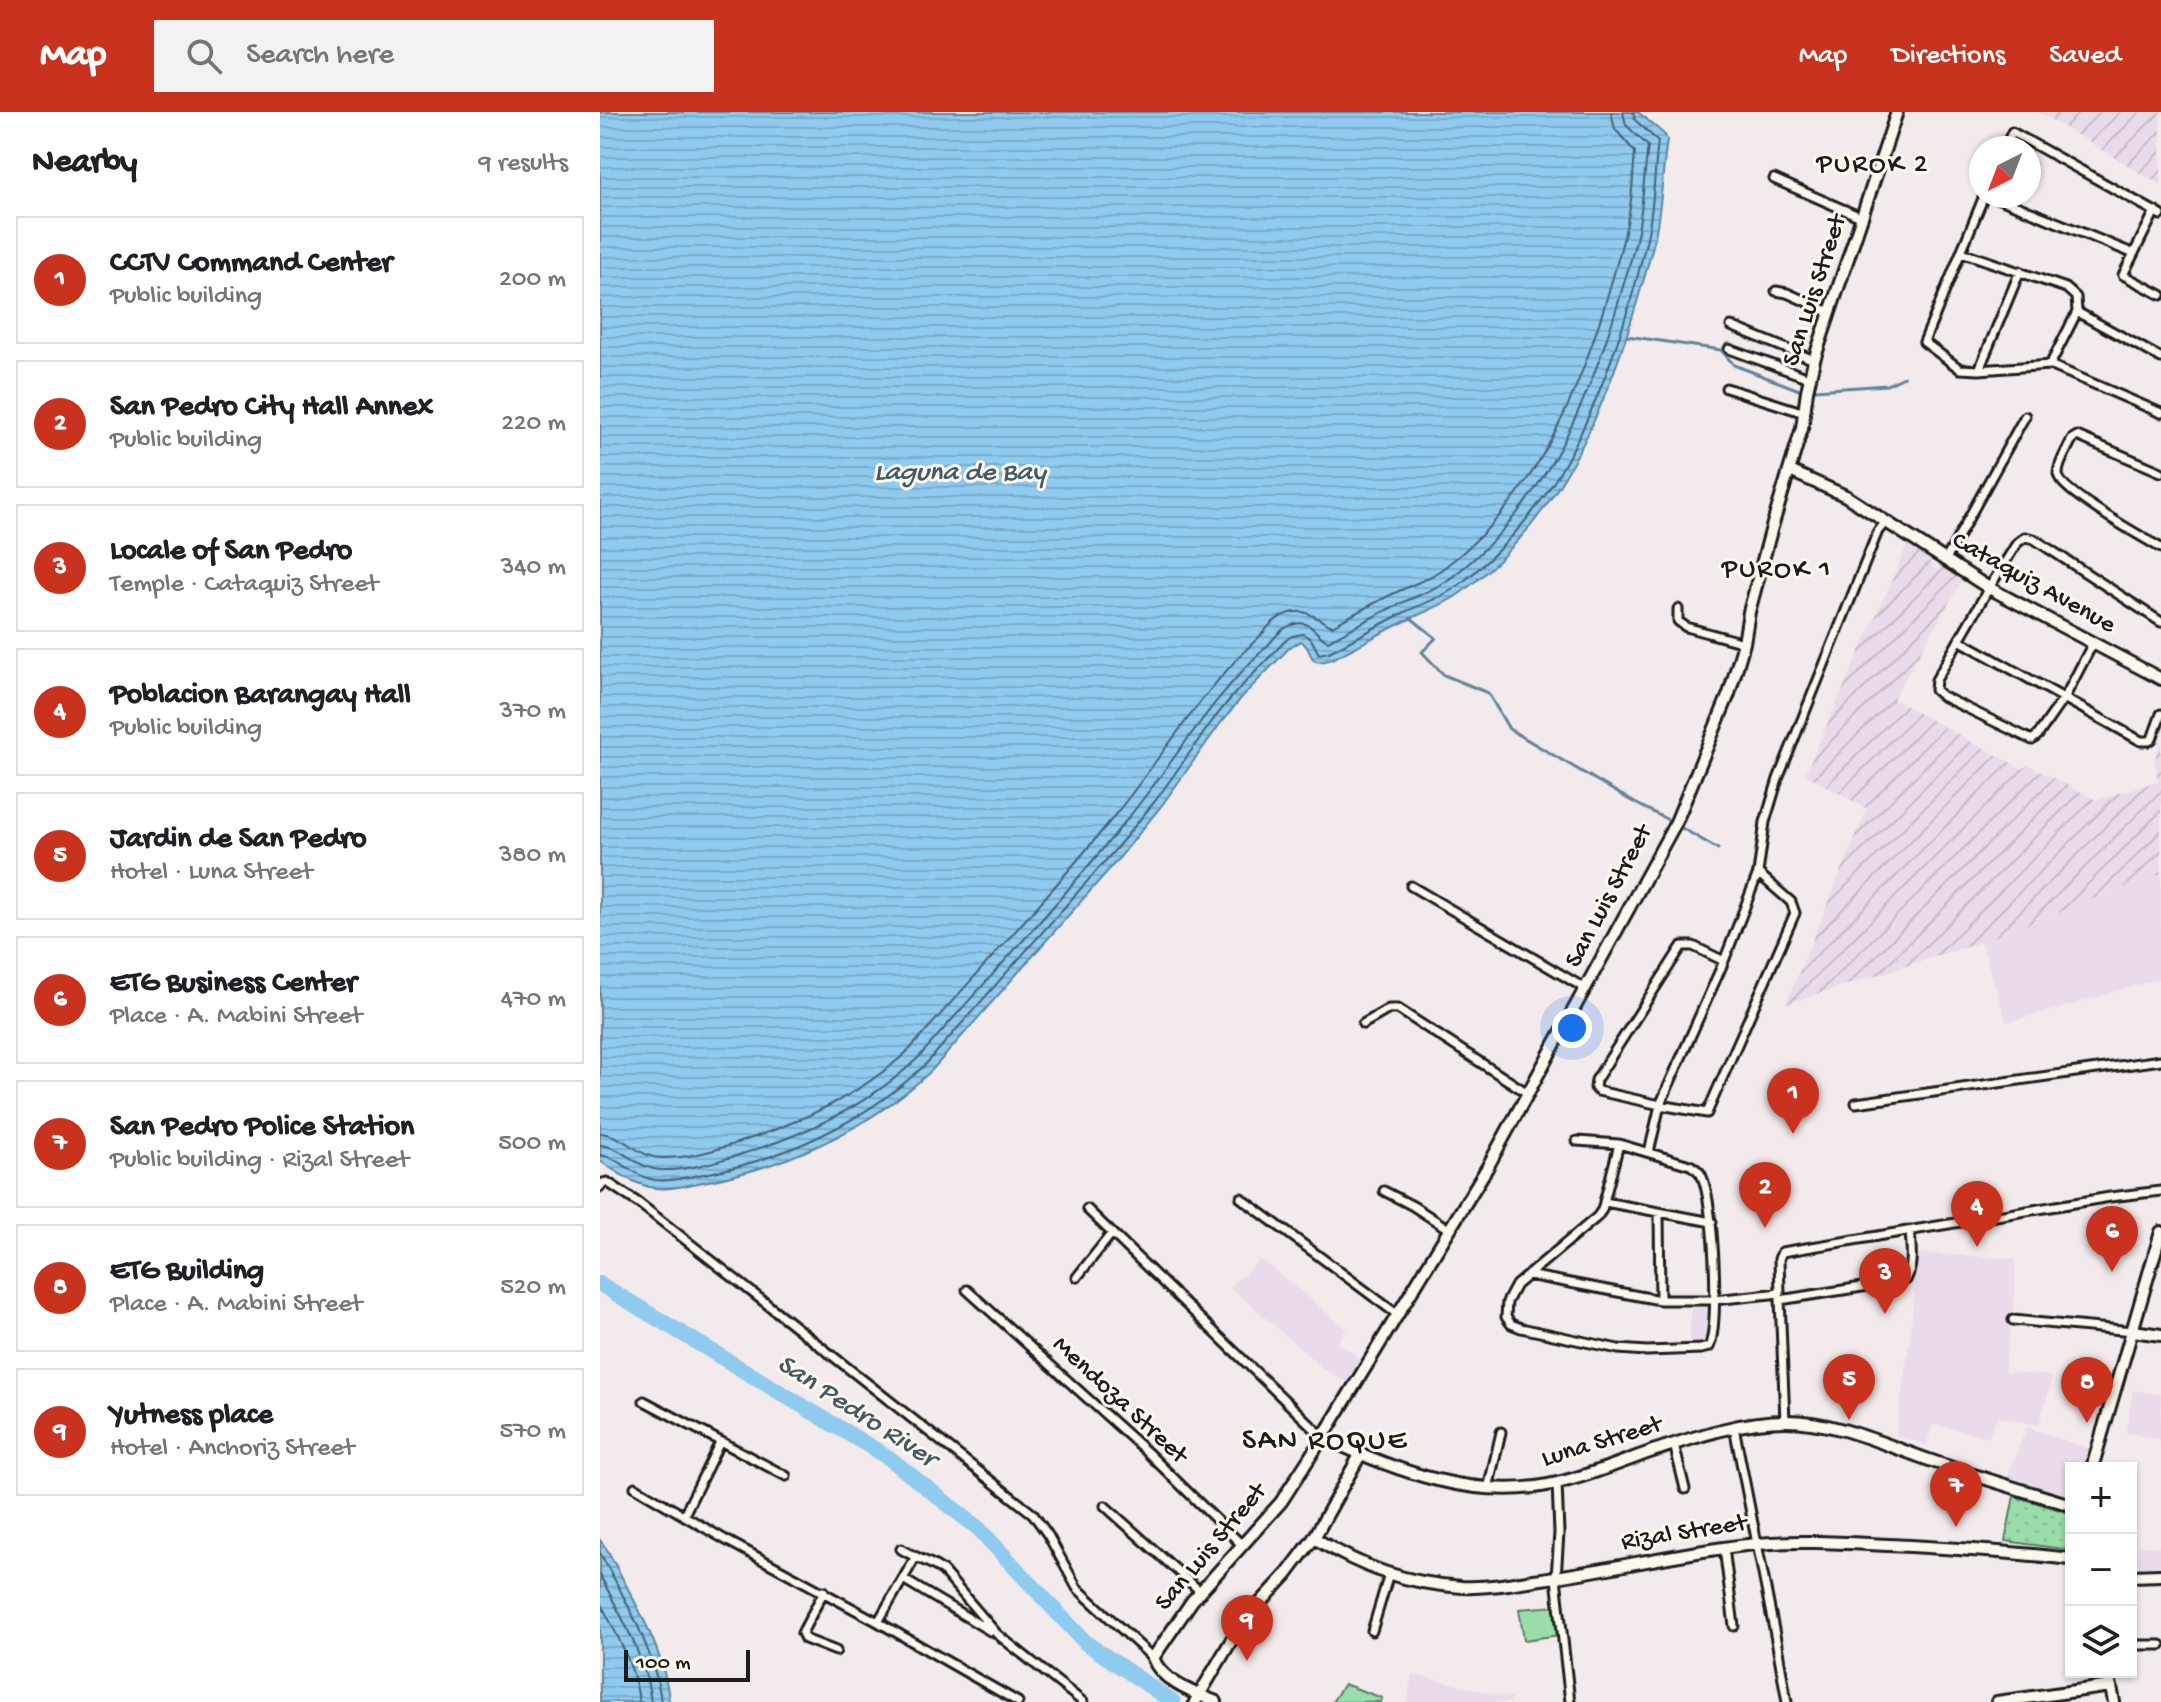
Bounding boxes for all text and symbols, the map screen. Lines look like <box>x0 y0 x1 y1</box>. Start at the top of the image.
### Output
search box <box>154 20 714 92</box>
text: Map <box>40 34 106 78</box>
icon: search <box>182 34 226 78</box>
text: Search here <box>246 39 394 74</box>
text: Map <box>1799 40 1847 73</box>
text: Directions <box>1891 40 2005 73</box>
text: Saved <box>2049 40 2121 73</box>
north arrow <box>1969 136 2041 208</box>
text: Nearby <box>32 144 137 184</box>
text: 9 results <box>479 149 568 180</box>
district label: PUROK 2 <box>1816 149 1929 182</box>
street label: San Luis Street <box>1777 209 1856 371</box>
text: CCTV Command Center <box>110 247 392 282</box>
text: 1 <box>55 265 65 296</box>
text: 200 m <box>499 265 566 296</box>
text: Public building <box>110 282 262 313</box>
text: San Pedro City Hall Annex <box>110 391 433 426</box>
text: 2 <box>54 409 66 440</box>
text: 220 m <box>501 409 566 440</box>
text: Public building <box>110 426 262 457</box>
water label: Laguna de Bay <box>874 457 1048 490</box>
street label: Cataquiz Avenue <box>1946 526 2121 642</box>
text: Locale of San Pedro <box>110 535 352 570</box>
text: 3 <box>53 553 67 584</box>
text: 340 m <box>501 553 566 584</box>
district label: PUROK 1 <box>1721 554 1832 587</box>
text: Temple · Cataquiz Street <box>110 570 378 601</box>
text: Poblacion Barangay Hall <box>110 679 411 714</box>
text: 4 <box>54 697 66 728</box>
text: 370 m <box>500 697 566 728</box>
text: Public building <box>110 714 262 745</box>
street label: San Luis Street <box>1559 818 1662 974</box>
text: Jardin de San Pedro <box>110 823 367 858</box>
text: 5 <box>53 841 67 872</box>
text: 380 m <box>499 841 566 872</box>
text: Hotel · Luna Street <box>110 858 313 889</box>
text: ETG Business Center <box>110 967 357 1002</box>
text: 6 <box>53 985 67 1016</box>
text: 470 m <box>501 985 566 1016</box>
text: Place · A. Mabini Street <box>110 1002 362 1033</box>
your location <box>1552 1008 1592 1048</box>
pin: 1 <box>1767 1068 1819 1134</box>
text: San Pedro Police Station <box>110 1111 414 1146</box>
text: 7 <box>53 1129 67 1160</box>
text: 500 m <box>498 1129 566 1160</box>
text: Public building · Rizal Street <box>110 1146 409 1177</box>
pin: 2 <box>1739 1162 1791 1228</box>
pin: 4 <box>1951 1181 2003 1247</box>
pin: 6 <box>2086 1206 2138 1272</box>
pin: 3 <box>1859 1248 1911 1314</box>
text: ETG Building <box>110 1255 264 1290</box>
text: 8 <box>53 1273 67 1304</box>
text: 520 m <box>500 1273 566 1304</box>
text: Place · A. Mabini Street <box>110 1290 362 1321</box>
street label: Mendoza Street <box>1045 1330 1195 1473</box>
water label: San Pedro River <box>770 1348 946 1479</box>
pin: 5 <box>1823 1354 1875 1420</box>
pin: 8 <box>2061 1357 2113 1423</box>
text: Yutness place <box>110 1399 273 1434</box>
street label: Luna Street <box>1538 1409 1668 1476</box>
text: 9 <box>53 1417 67 1448</box>
text: 570 m <box>499 1417 566 1448</box>
district label: SAN ROQUE <box>1242 1425 1408 1460</box>
text: Hotel · Anchoriz Street <box>110 1434 354 1465</box>
pin: 7 <box>1930 1461 1982 1527</box>
map controls <box>2065 1462 2137 1678</box>
button: + <box>2065 1462 2137 1534</box>
street label: San Luis Street <box>1150 1476 1276 1618</box>
street label: Rizal Street <box>1619 1508 1751 1559</box>
button: − <box>2065 1534 2137 1606</box>
pin: 9 <box>1221 1595 1273 1661</box>
button: layers <box>2065 1606 2137 1678</box>
scale bar <box>624 1646 750 1682</box>
text: 100 m <box>636 1651 691 1677</box>

